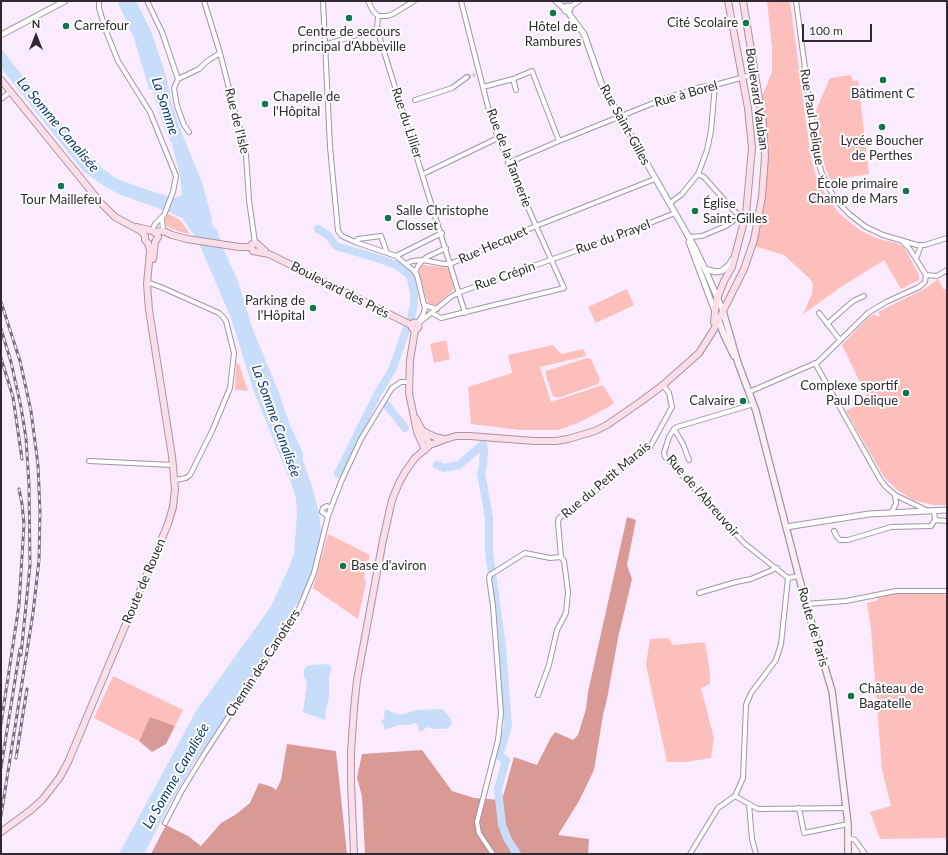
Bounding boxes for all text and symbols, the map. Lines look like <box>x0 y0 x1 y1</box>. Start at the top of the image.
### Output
marker: Hôtel de Rambures <box>548 8 558 18</box>
marker: Centre de secours principal d'Abbeville <box>344 13 354 23</box>
place label: Cité Scolaire <box>667 15 738 31</box>
north arrow <box>16 16 56 56</box>
scale bar <box>804 16 874 42</box>
text: N <box>32 17 40 30</box>
place label: Carrefour <box>74 18 129 34</box>
marker: Cité Scolaire <box>741 18 751 28</box>
place label: Hôtel de Rambures <box>525 19 581 50</box>
marker: Carrefour <box>61 21 71 31</box>
text: 100 m <box>809 23 843 38</box>
place label: Centre de secours principal d'Abbeville <box>292 24 406 55</box>
street label: Boulevard Vauban <box>742 47 772 151</box>
street label: Rue Paul Delique <box>797 68 827 166</box>
water label: La Somme Canalisée <box>13 74 103 176</box>
water label: La Somme <box>148 75 182 137</box>
marker: Bâtiment C <box>878 75 888 85</box>
street label: Rue à Borel <box>653 78 719 110</box>
street label: Rue Saint-Gilles <box>596 82 654 168</box>
street label: Rue du Lillier <box>388 85 426 161</box>
street label: Rue de l'Isle <box>221 86 253 156</box>
place label: Bâtiment C <box>851 86 915 102</box>
place label: Chapelle de l'Hôpital <box>273 89 340 120</box>
marker: Chapelle de l'Hôpital <box>260 99 270 109</box>
street label: Rue de la Tannerie <box>483 106 535 210</box>
marker: Lycée Boucher de Perthes <box>877 122 887 132</box>
place label: Lycée Boucher de Perthes <box>840 133 924 164</box>
place label: École primaire Champ de Mars <box>808 176 898 207</box>
marker: Tour Maillefeu <box>56 181 66 191</box>
marker: École primaire Champ de Mars <box>901 186 911 196</box>
place label: Tour Maillefeu <box>20 192 102 208</box>
place label: Église Saint-Gilles <box>703 196 767 227</box>
place label: Salle Christophe Closset <box>396 203 489 234</box>
marker: Église Saint-Gilles <box>690 206 700 216</box>
marker: Salle Christophe Closset <box>383 213 393 223</box>
street label: Rue du Prayel <box>574 216 652 258</box>
street label: Rue Hecquet <box>456 223 530 267</box>
street label: Boulevard des Prés <box>288 258 392 322</box>
street label: Rue Crépin <box>473 258 537 294</box>
place label: Parking de l'Hôpital <box>245 293 305 324</box>
marker: Parking de l'Hôpital <box>308 303 318 313</box>
water label: La Somme Canalisée <box>248 362 304 480</box>
place label: Complexe sportif Paul Delique <box>800 378 898 409</box>
marker: Complexe sportif Paul Delique <box>901 388 911 398</box>
place label: Calvaire <box>689 393 735 409</box>
marker: Calvaire <box>738 396 748 406</box>
street label: Rue du Petit Marais <box>558 438 654 522</box>
street label: Rue de l'Abreuvoir <box>663 452 743 540</box>
street label: Route de Rouen <box>119 536 169 626</box>
place label: Base d'aviron <box>351 558 427 574</box>
marker: Base d'aviron <box>338 561 348 571</box>
street label: Route de Paris <box>794 585 832 669</box>
street label: Chemin des Canotiers <box>222 606 304 720</box>
place label: Château de Bagatelle <box>859 681 924 712</box>
marker: Château de Bagatelle <box>846 691 856 701</box>
water label: La Somme Canalisée <box>139 720 213 832</box>

